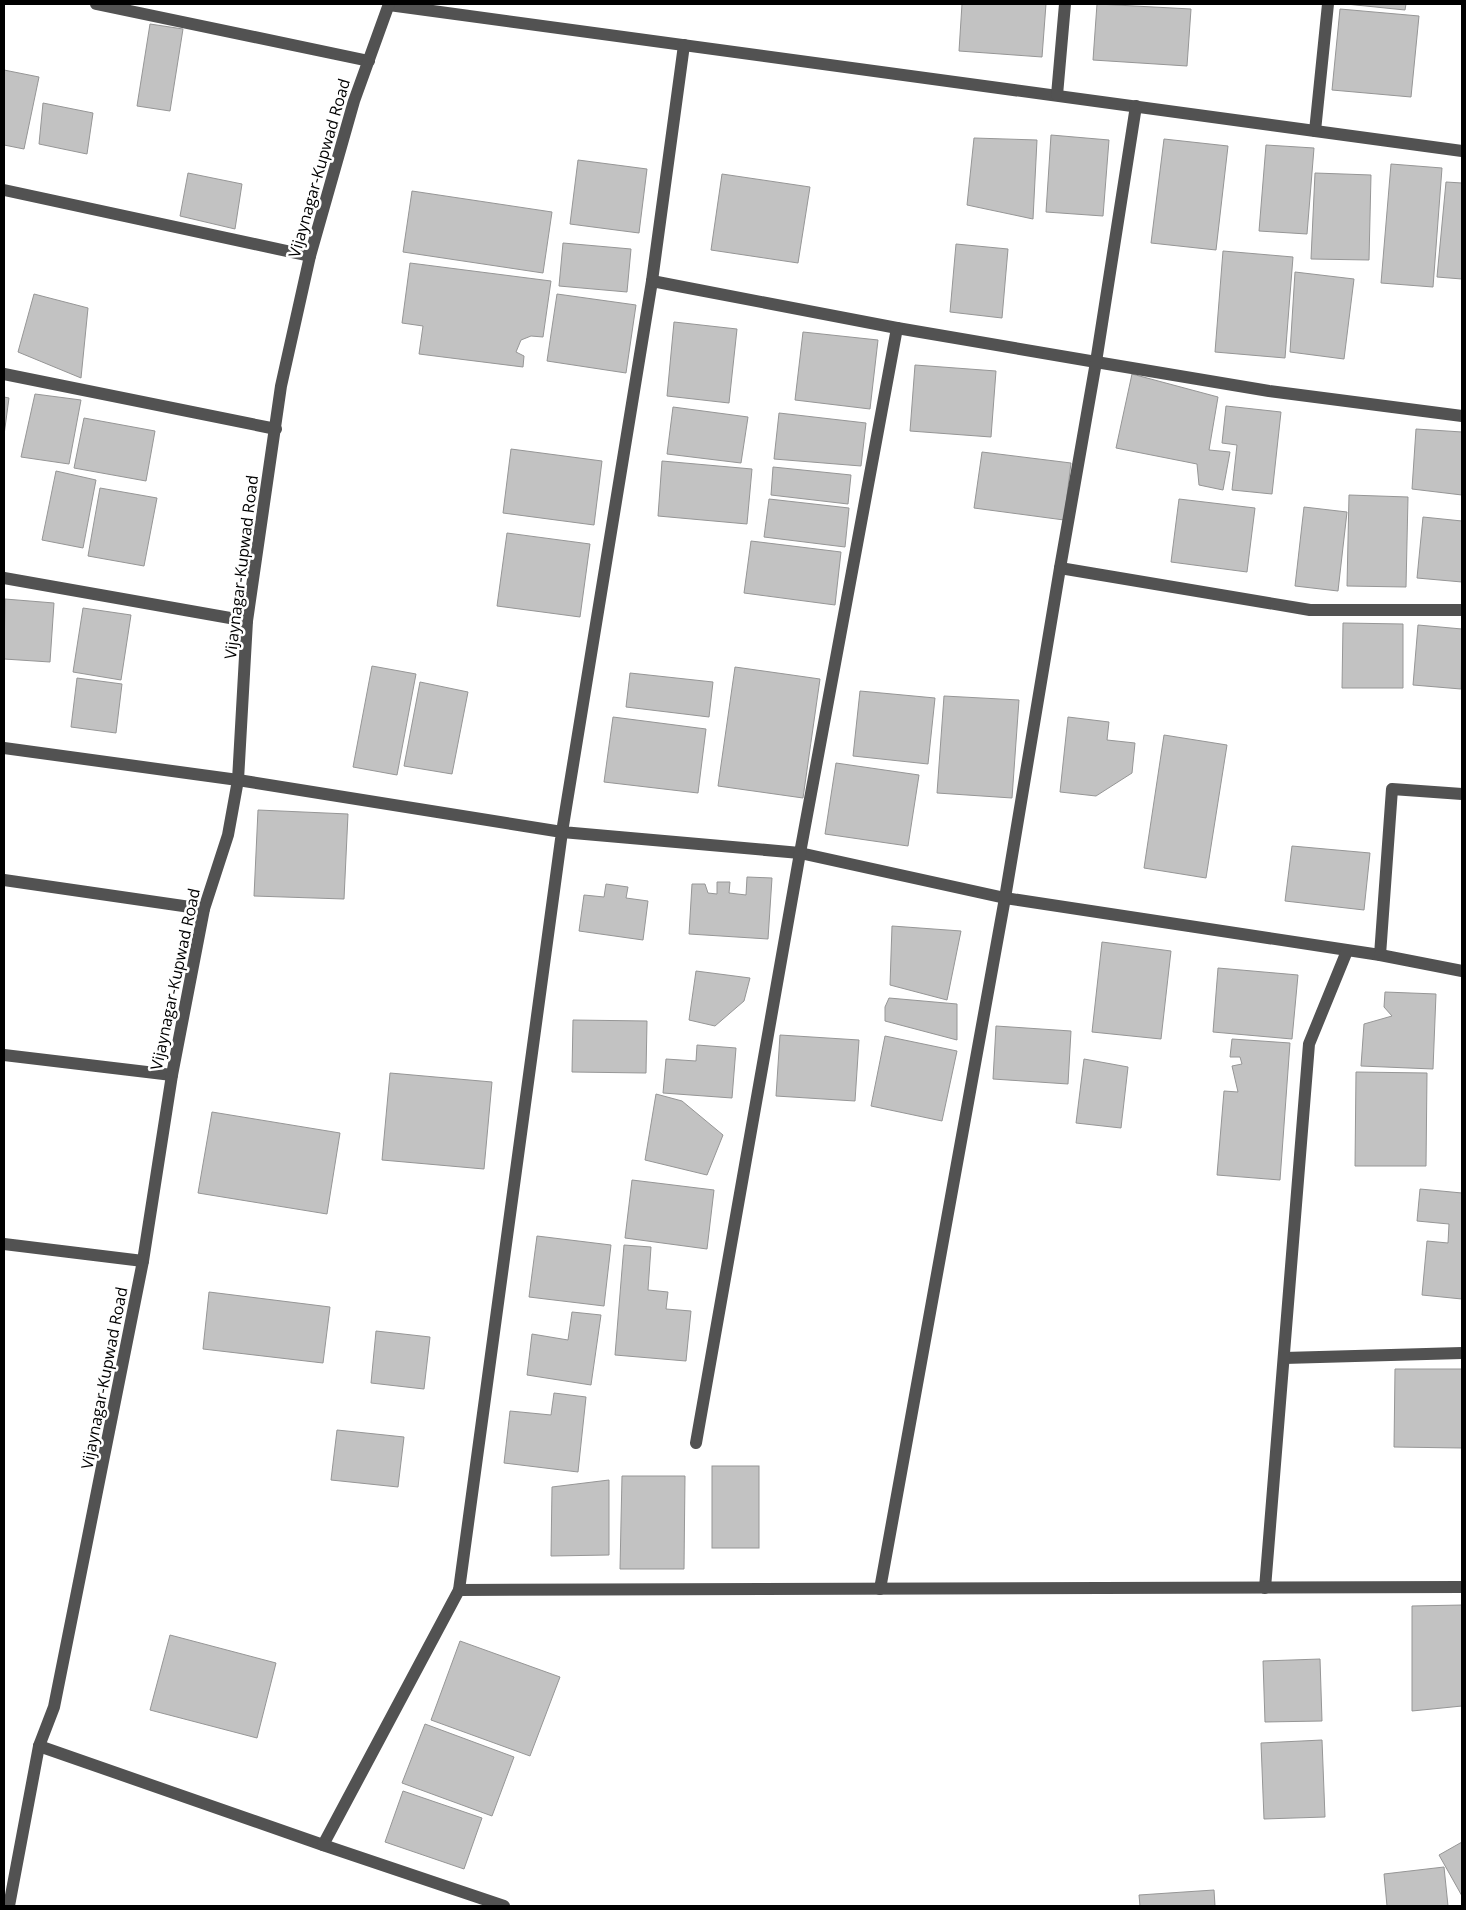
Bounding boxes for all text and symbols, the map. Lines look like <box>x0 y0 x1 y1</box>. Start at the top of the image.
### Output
street label: Vijaynagar-Kupwad Road <box>283 76 355 260</box>
street label: Vijaynagar-Kupwad Road <box>219 474 263 660</box>
street label: Vijaynagar-Kupwad Road <box>145 886 205 1072</box>
street label: Vijaynagar-Kupwad Road <box>76 1285 132 1471</box>

